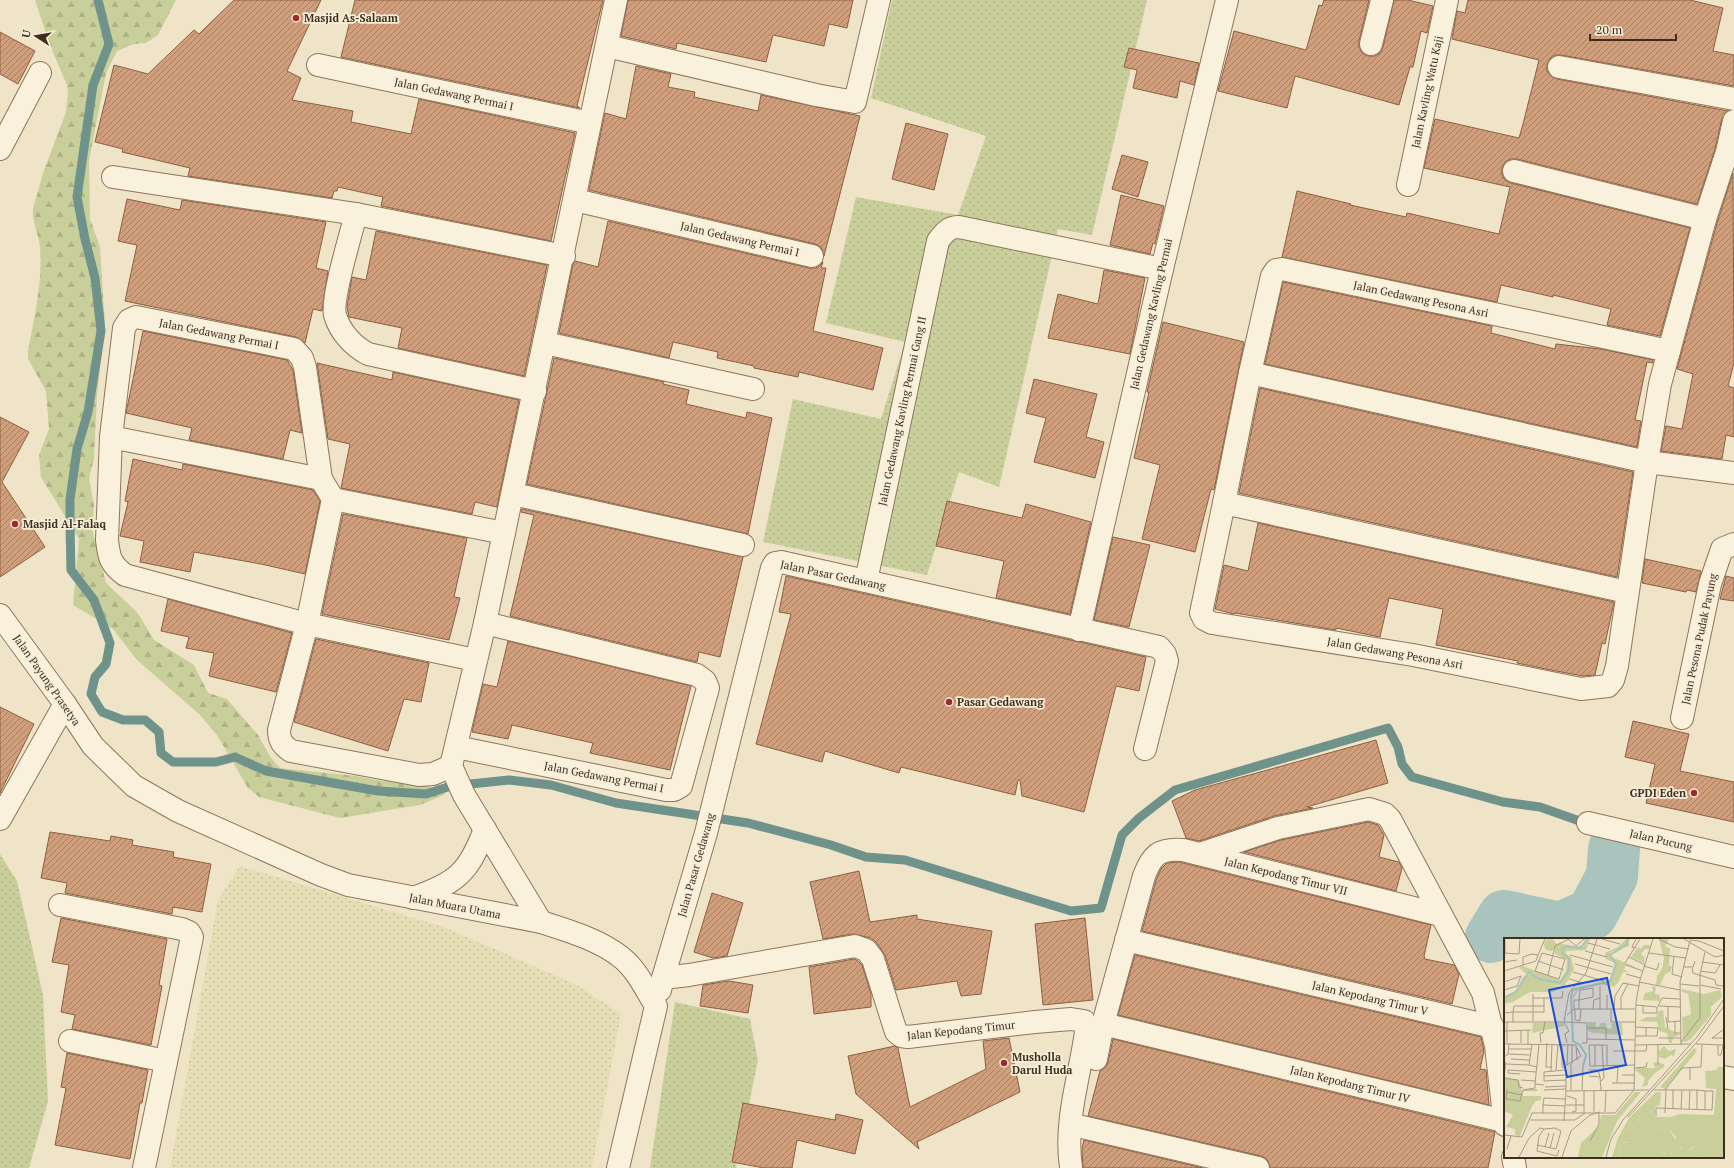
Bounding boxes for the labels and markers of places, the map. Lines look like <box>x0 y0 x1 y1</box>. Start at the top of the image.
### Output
place label: Masjid As-Salaam <box>304 11 399 25</box>
marker: Masjid As-Salaam <box>291 13 301 23</box>
place label: Masjid Al-Falaq <box>23 517 106 531</box>
marker: Masjid Al-Falaq <box>10 519 20 529</box>
place label: Pasar Gedawang <box>957 695 1044 709</box>
marker: Pasar Gedawang <box>944 697 954 707</box>
place label: GPDI Eden <box>1630 786 1686 800</box>
marker: GPDI Eden <box>1689 788 1699 798</box>
place label: Musholla Darul Huda <box>1012 1050 1072 1077</box>
marker: Musholla Darul Huda <box>999 1058 1009 1068</box>

